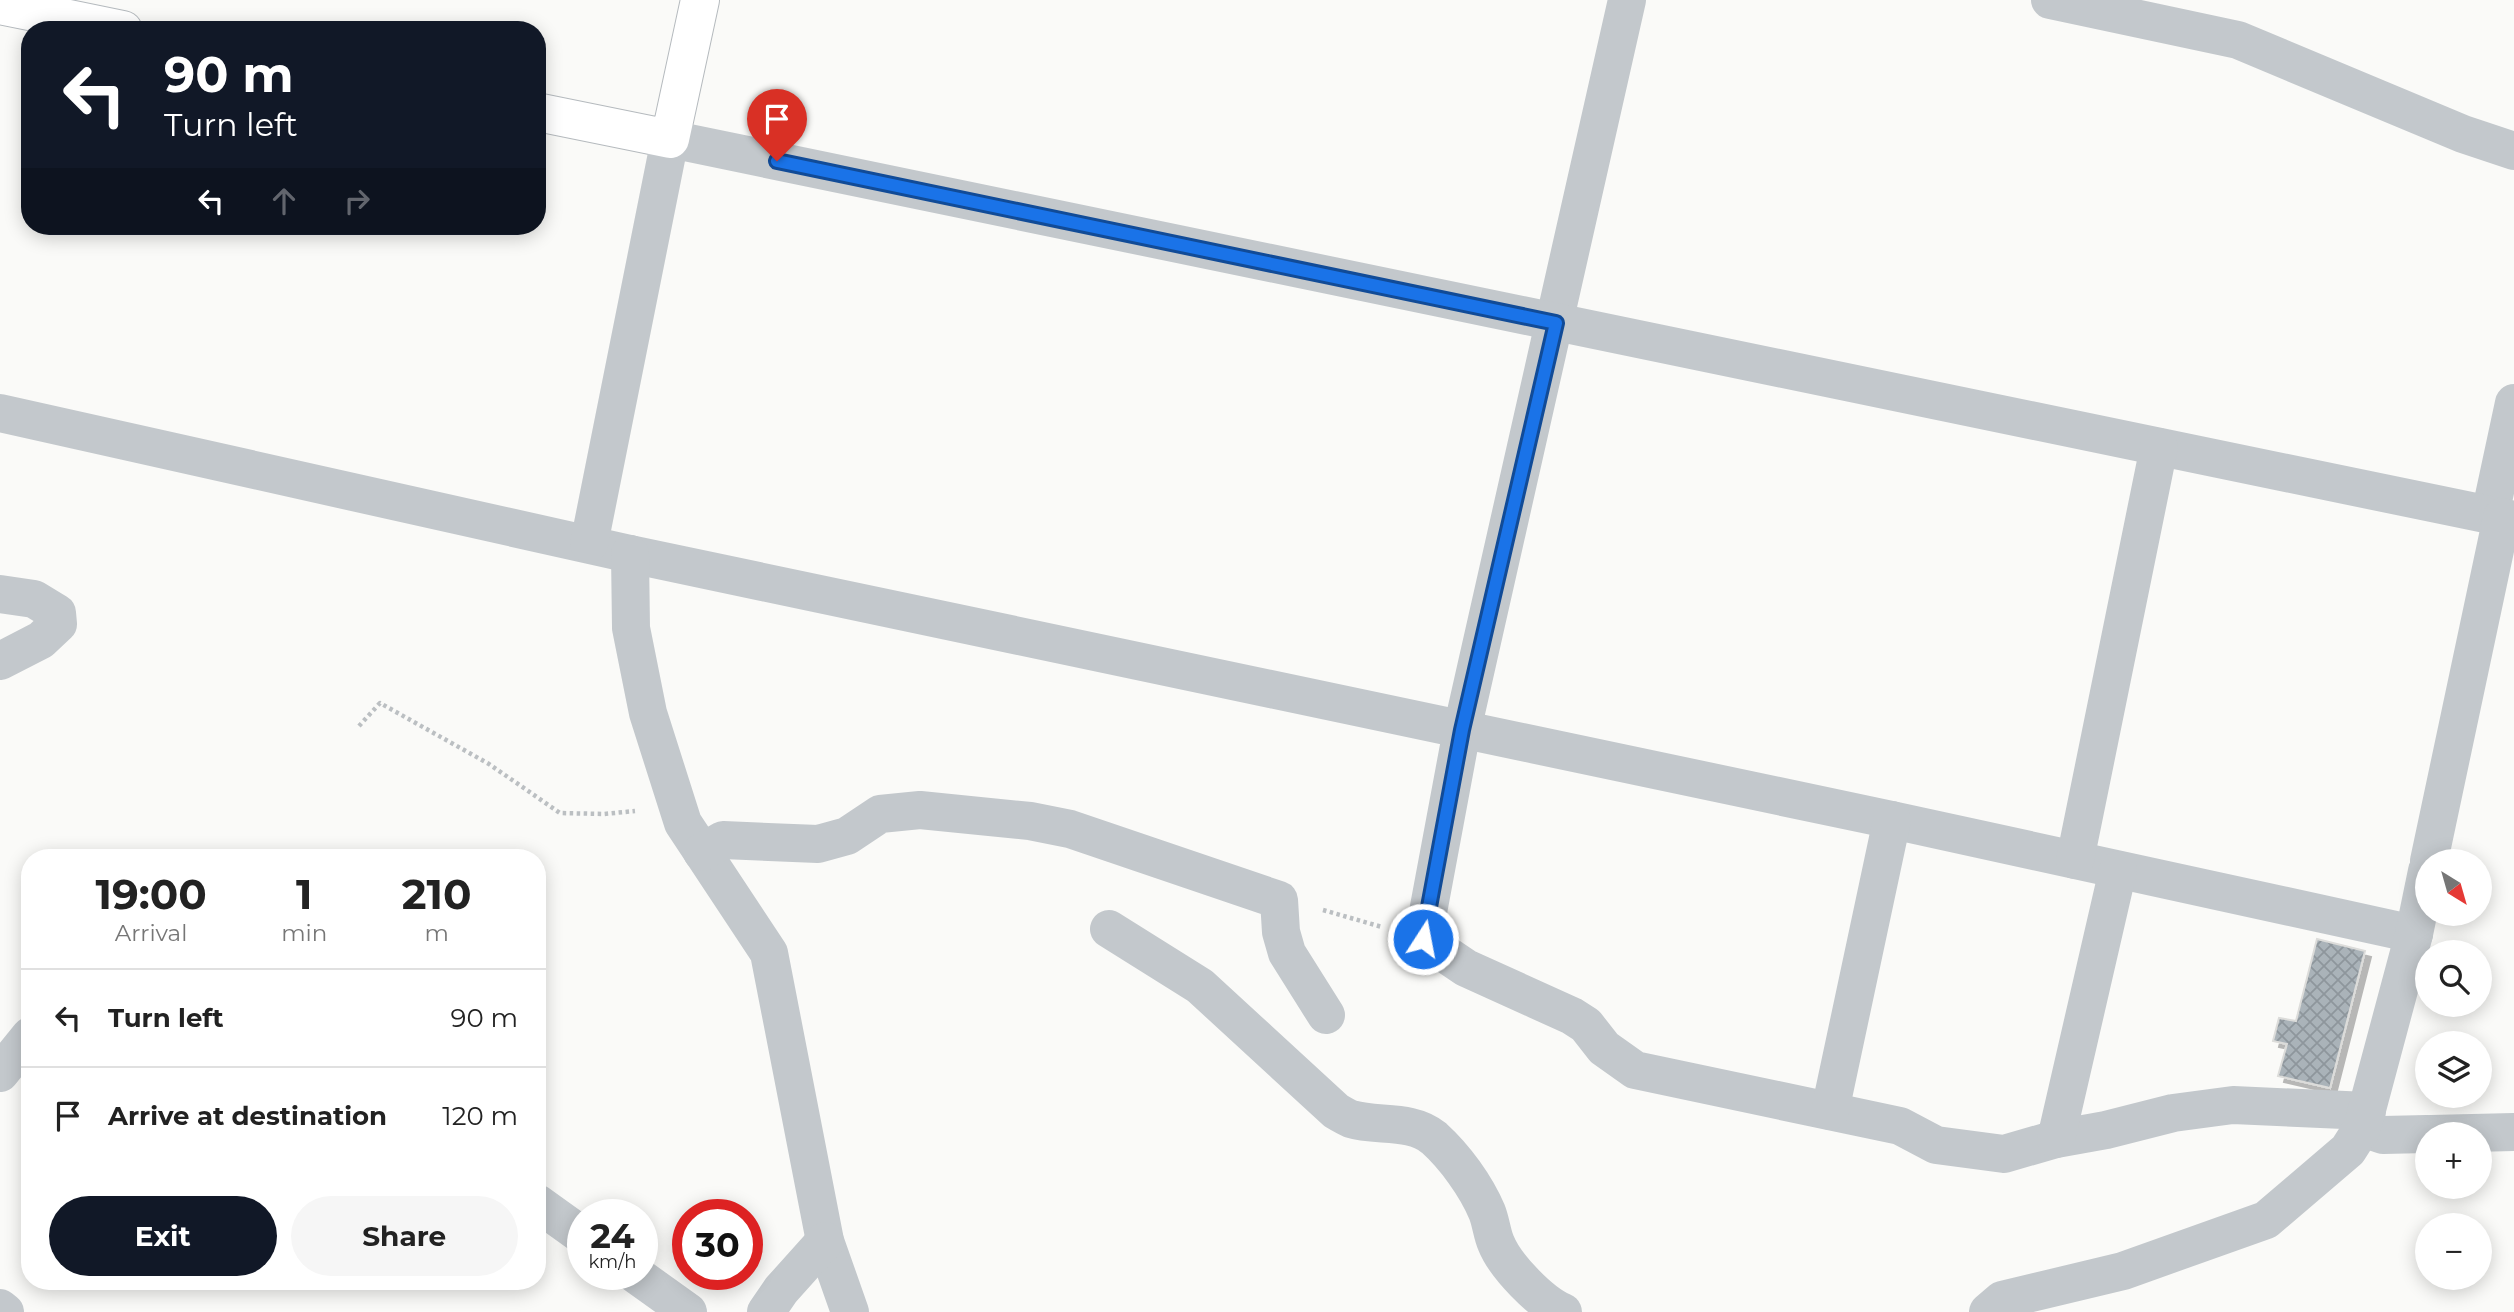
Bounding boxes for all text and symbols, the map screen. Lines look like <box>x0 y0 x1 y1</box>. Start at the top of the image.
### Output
text: 90 m <box>164 45 294 104</box>
icon: left <box>49 49 140 140</box>
pin <box>747 89 807 161</box>
icon: arrive <box>758 100 796 138</box>
text: Turn left <box>164 105 298 144</box>
icon: left <box>192 182 230 220</box>
icon: ahead <box>265 182 303 220</box>
icon: right <box>338 182 376 220</box>
north arrow <box>2415 849 2492 926</box>
map controls <box>2415 849 2492 1290</box>
text: 19:00 <box>95 868 207 920</box>
text: 1 <box>296 868 312 920</box>
text: 210 <box>402 868 472 920</box>
position arrow <box>1386 902 1460 976</box>
text: Arrival <box>115 919 187 947</box>
text: min <box>281 919 327 947</box>
text: m <box>424 919 449 947</box>
button: search <box>2415 940 2492 1017</box>
icon: left <box>49 999 87 1037</box>
text: Turn left <box>108 1002 224 1034</box>
text: 90 m <box>451 1002 518 1034</box>
button: layers <box>2415 1031 2492 1108</box>
icon: arrive <box>49 1097 87 1135</box>
text: Arrive at destination <box>108 1100 387 1132</box>
text: 120 m <box>442 1100 518 1132</box>
button: + <box>2415 1122 2492 1199</box>
button: Exit <box>49 1196 277 1276</box>
button: Share <box>291 1196 518 1276</box>
speed limit sign: 30 <box>672 1199 763 1290</box>
button: − <box>2415 1213 2492 1290</box>
text: 24 <box>590 1214 635 1257</box>
text: km/h <box>588 1251 637 1273</box>

